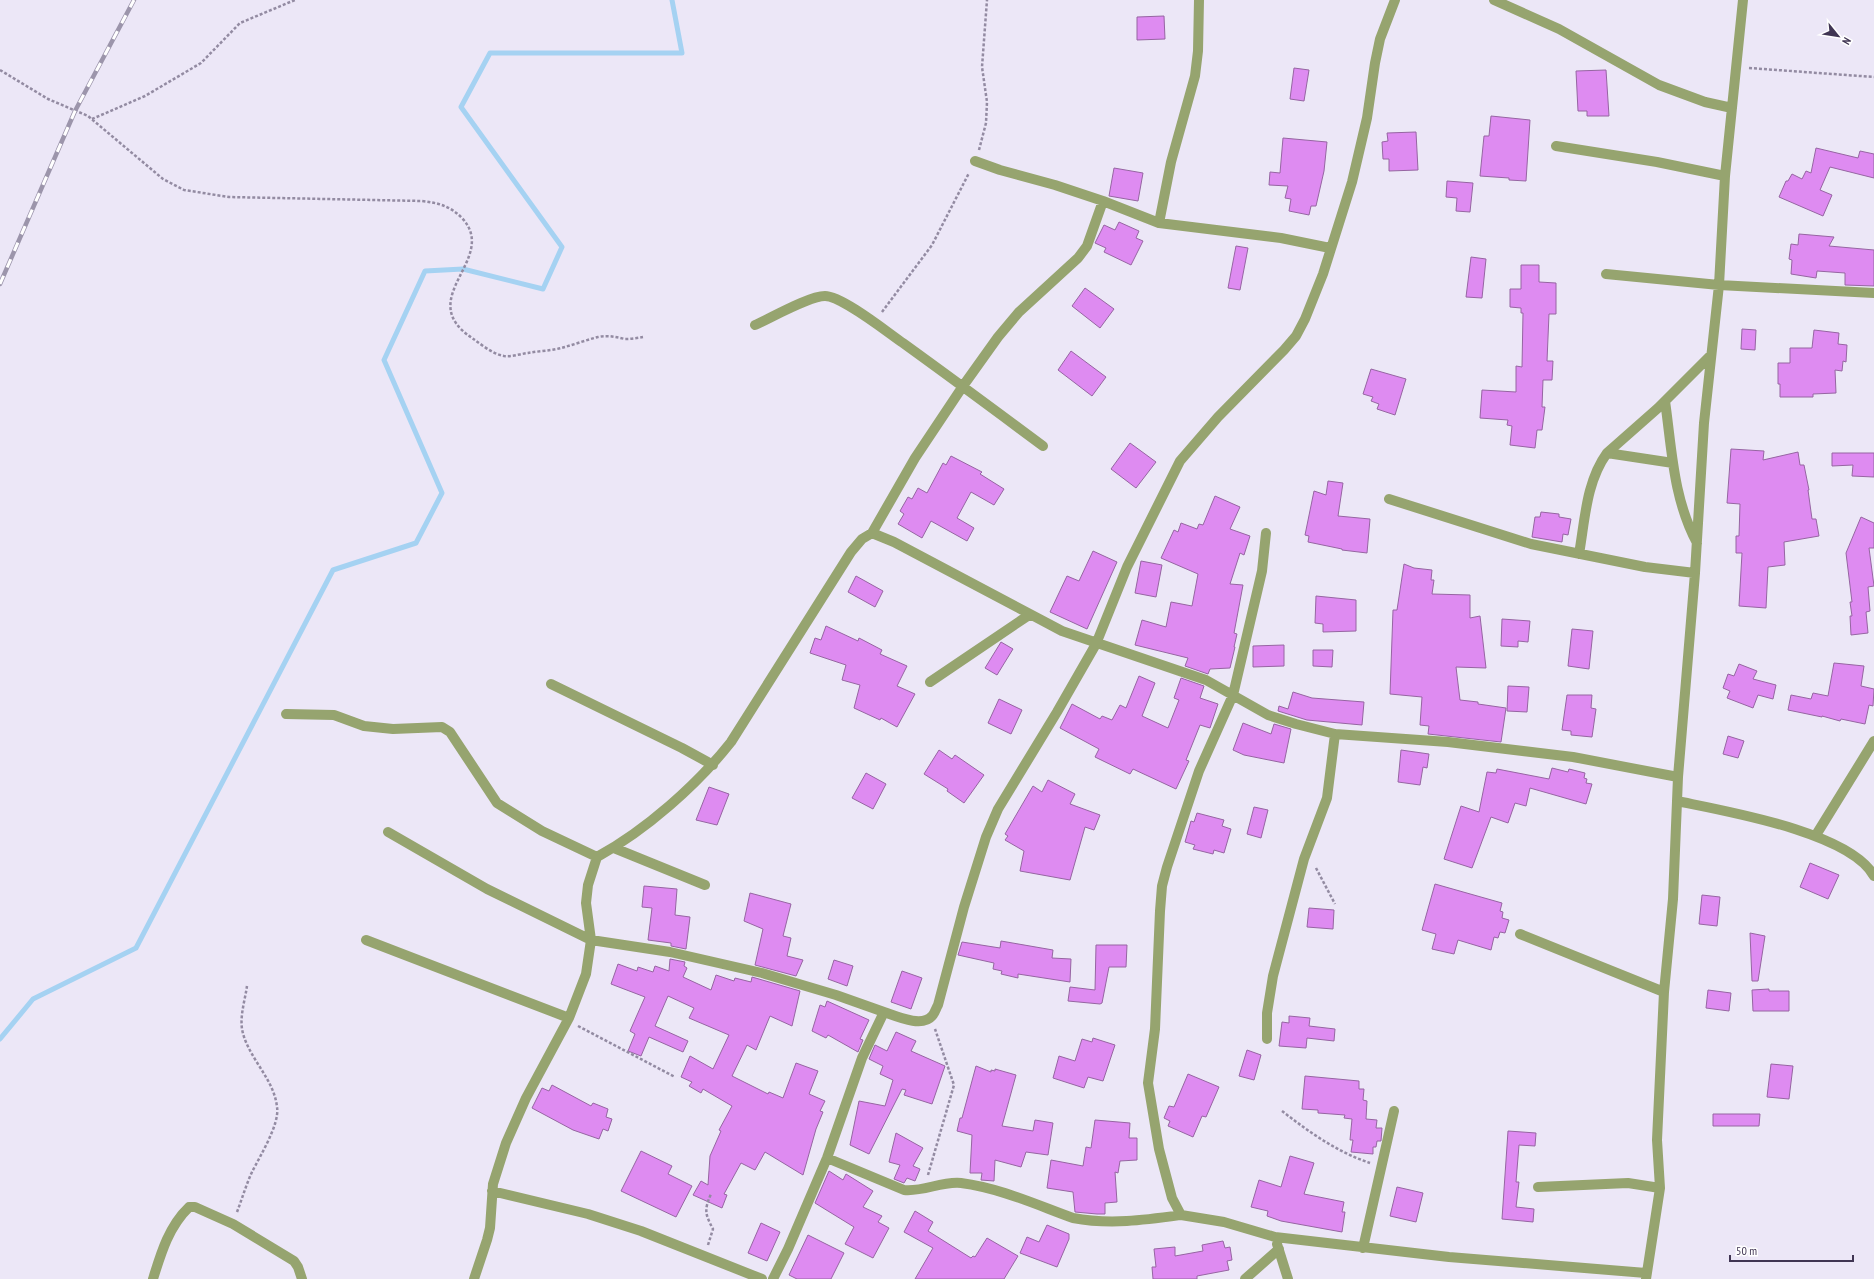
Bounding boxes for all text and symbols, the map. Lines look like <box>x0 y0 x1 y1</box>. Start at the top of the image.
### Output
north arrow <box>1818 16 1858 56</box>
text: N <box>1839 35 1854 47</box>
scale bar <box>1730 1237 1853 1263</box>
text: 50 m <box>1736 1243 1757 1258</box>

